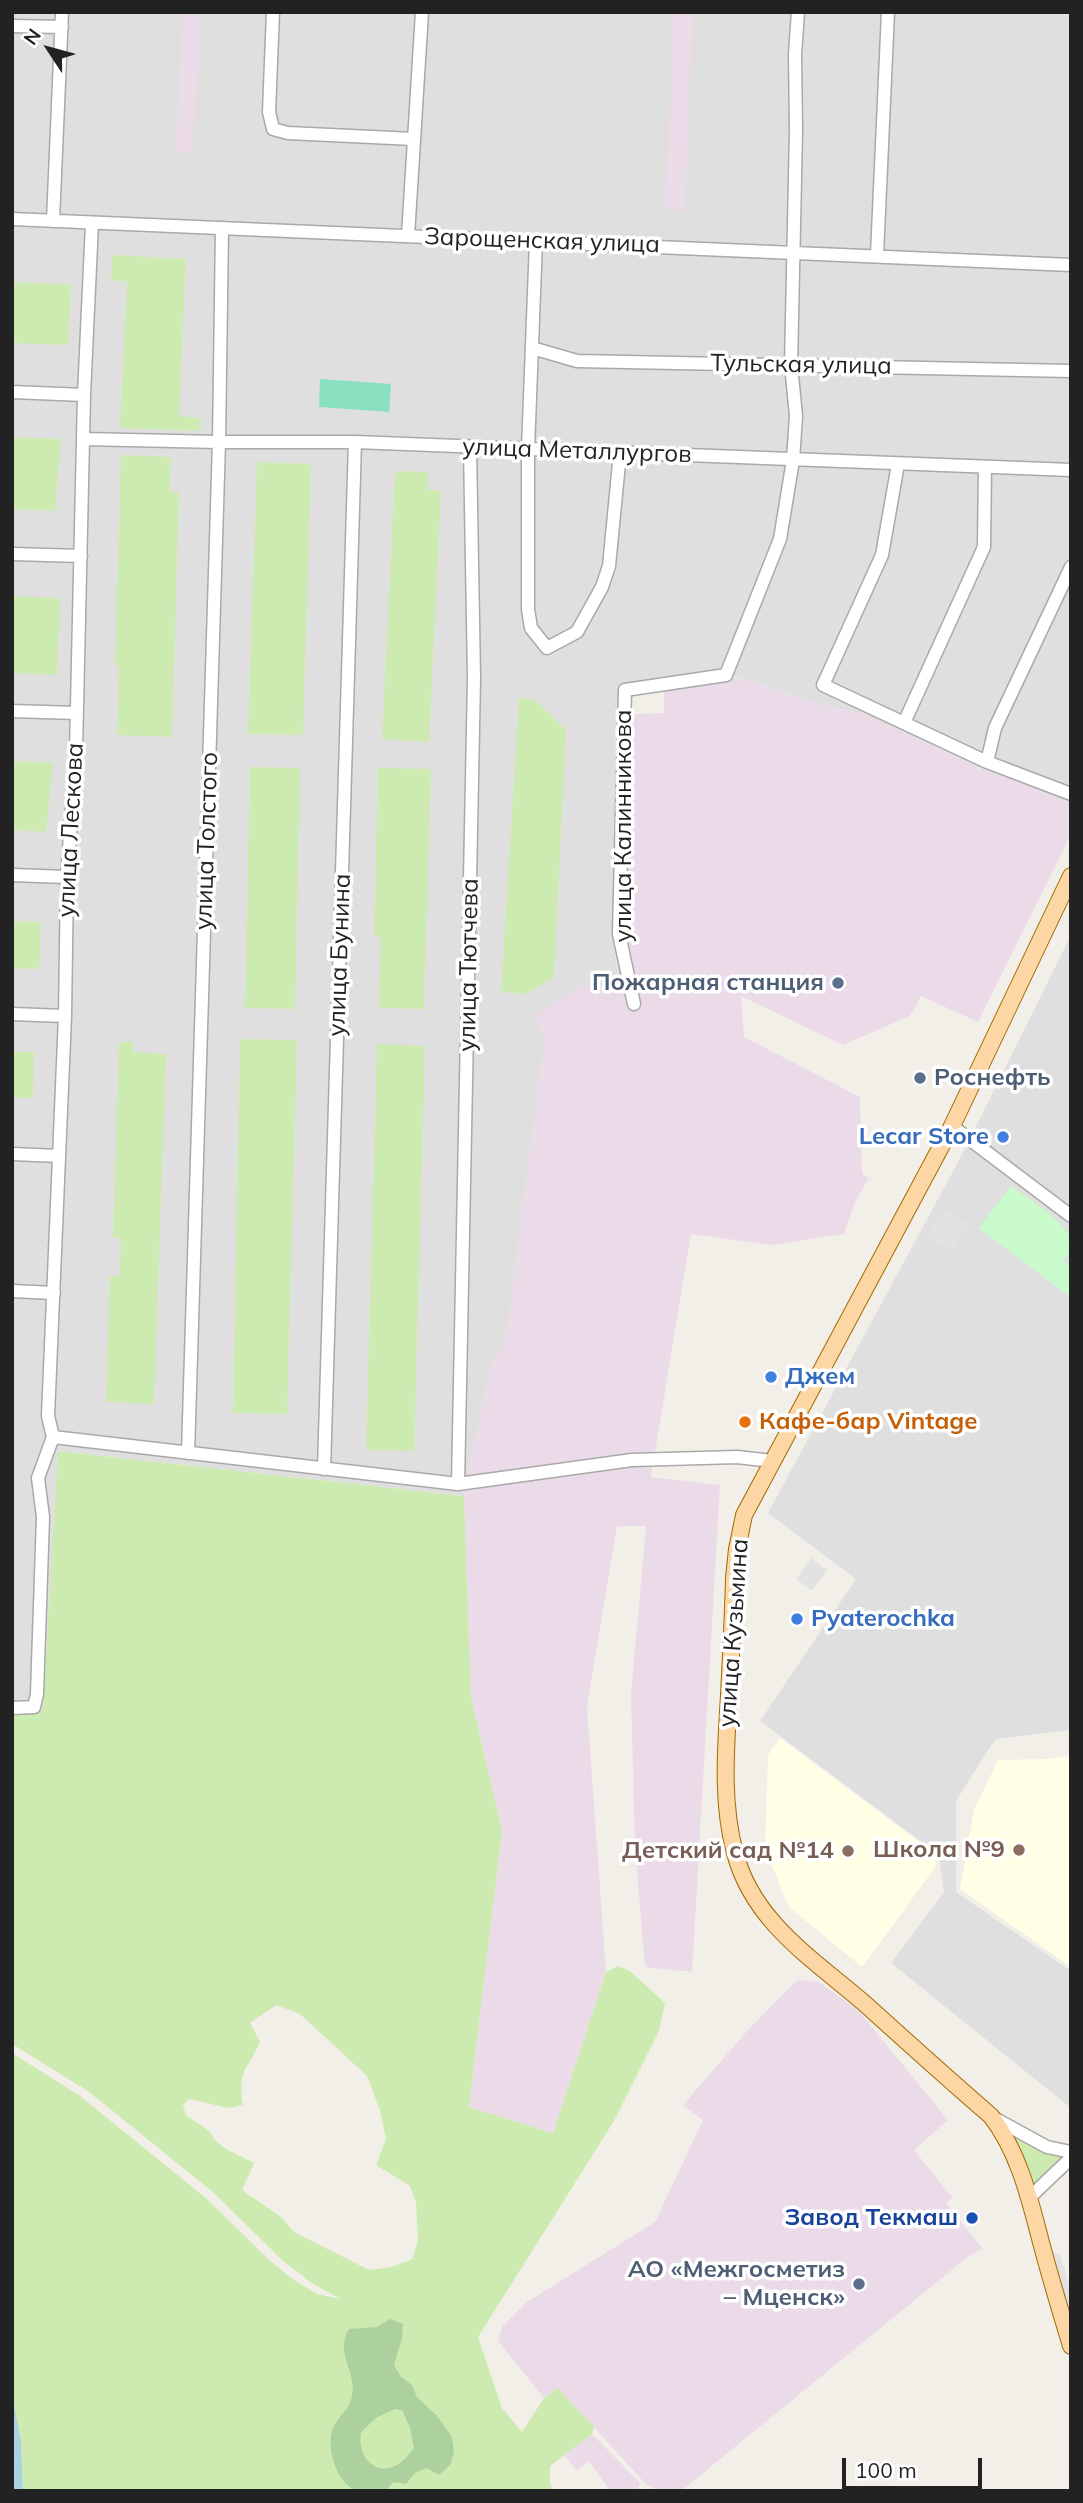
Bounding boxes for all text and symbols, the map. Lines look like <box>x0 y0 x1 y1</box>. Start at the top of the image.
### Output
north arrow <box>14 14 84 84</box>
text: N <box>18 24 46 50</box>
street label: Зарощенская улица <box>424 222 660 260</box>
street label: Тульская улица <box>710 349 892 381</box>
street label: улица Металлургов <box>462 433 692 469</box>
street label: улица Калинникова <box>610 710 638 942</box>
street label: улица Лескова <box>52 742 90 918</box>
street label: улица Толстого <box>189 751 225 931</box>
street label: улица Бунина <box>323 873 357 1037</box>
street label: улица Тютчева <box>453 878 485 1052</box>
place label: Пожарная станция <box>592 969 824 997</box>
marker: Пожарная станция <box>830 975 846 991</box>
place label: Роснефть <box>934 1064 1051 1092</box>
marker: Роснефть <box>912 1070 928 1086</box>
place label: Lecar Store <box>859 1123 989 1151</box>
marker: Lecar Store <box>995 1129 1011 1145</box>
place label: Джем <box>785 1363 855 1391</box>
marker: Джем <box>763 1369 779 1385</box>
place label: Кафе-бар Vintage <box>759 1408 977 1436</box>
marker: Кафе-бар Vintage <box>737 1414 753 1430</box>
street label: улица Кузьмина <box>713 1538 755 1728</box>
place label: Pyaterochka <box>811 1605 955 1633</box>
marker: Pyaterochka <box>789 1611 805 1627</box>
place label: Школа №9 <box>873 1836 1005 1864</box>
place label: Детский сад №14 <box>622 1837 834 1865</box>
marker: Школа №9 <box>1011 1842 1027 1858</box>
marker: Детский сад №14 <box>840 1843 856 1859</box>
place label: Завод Текмаш <box>785 2204 958 2232</box>
marker: Завод Текмаш <box>964 2210 980 2226</box>
place label: АО «Межгосметиз – Мценск» <box>628 2256 845 2312</box>
marker: АО «Межгосметиз – Мценск» <box>851 2276 867 2292</box>
scale bar <box>845 2444 985 2488</box>
text: 100 m <box>855 2457 917 2483</box>

